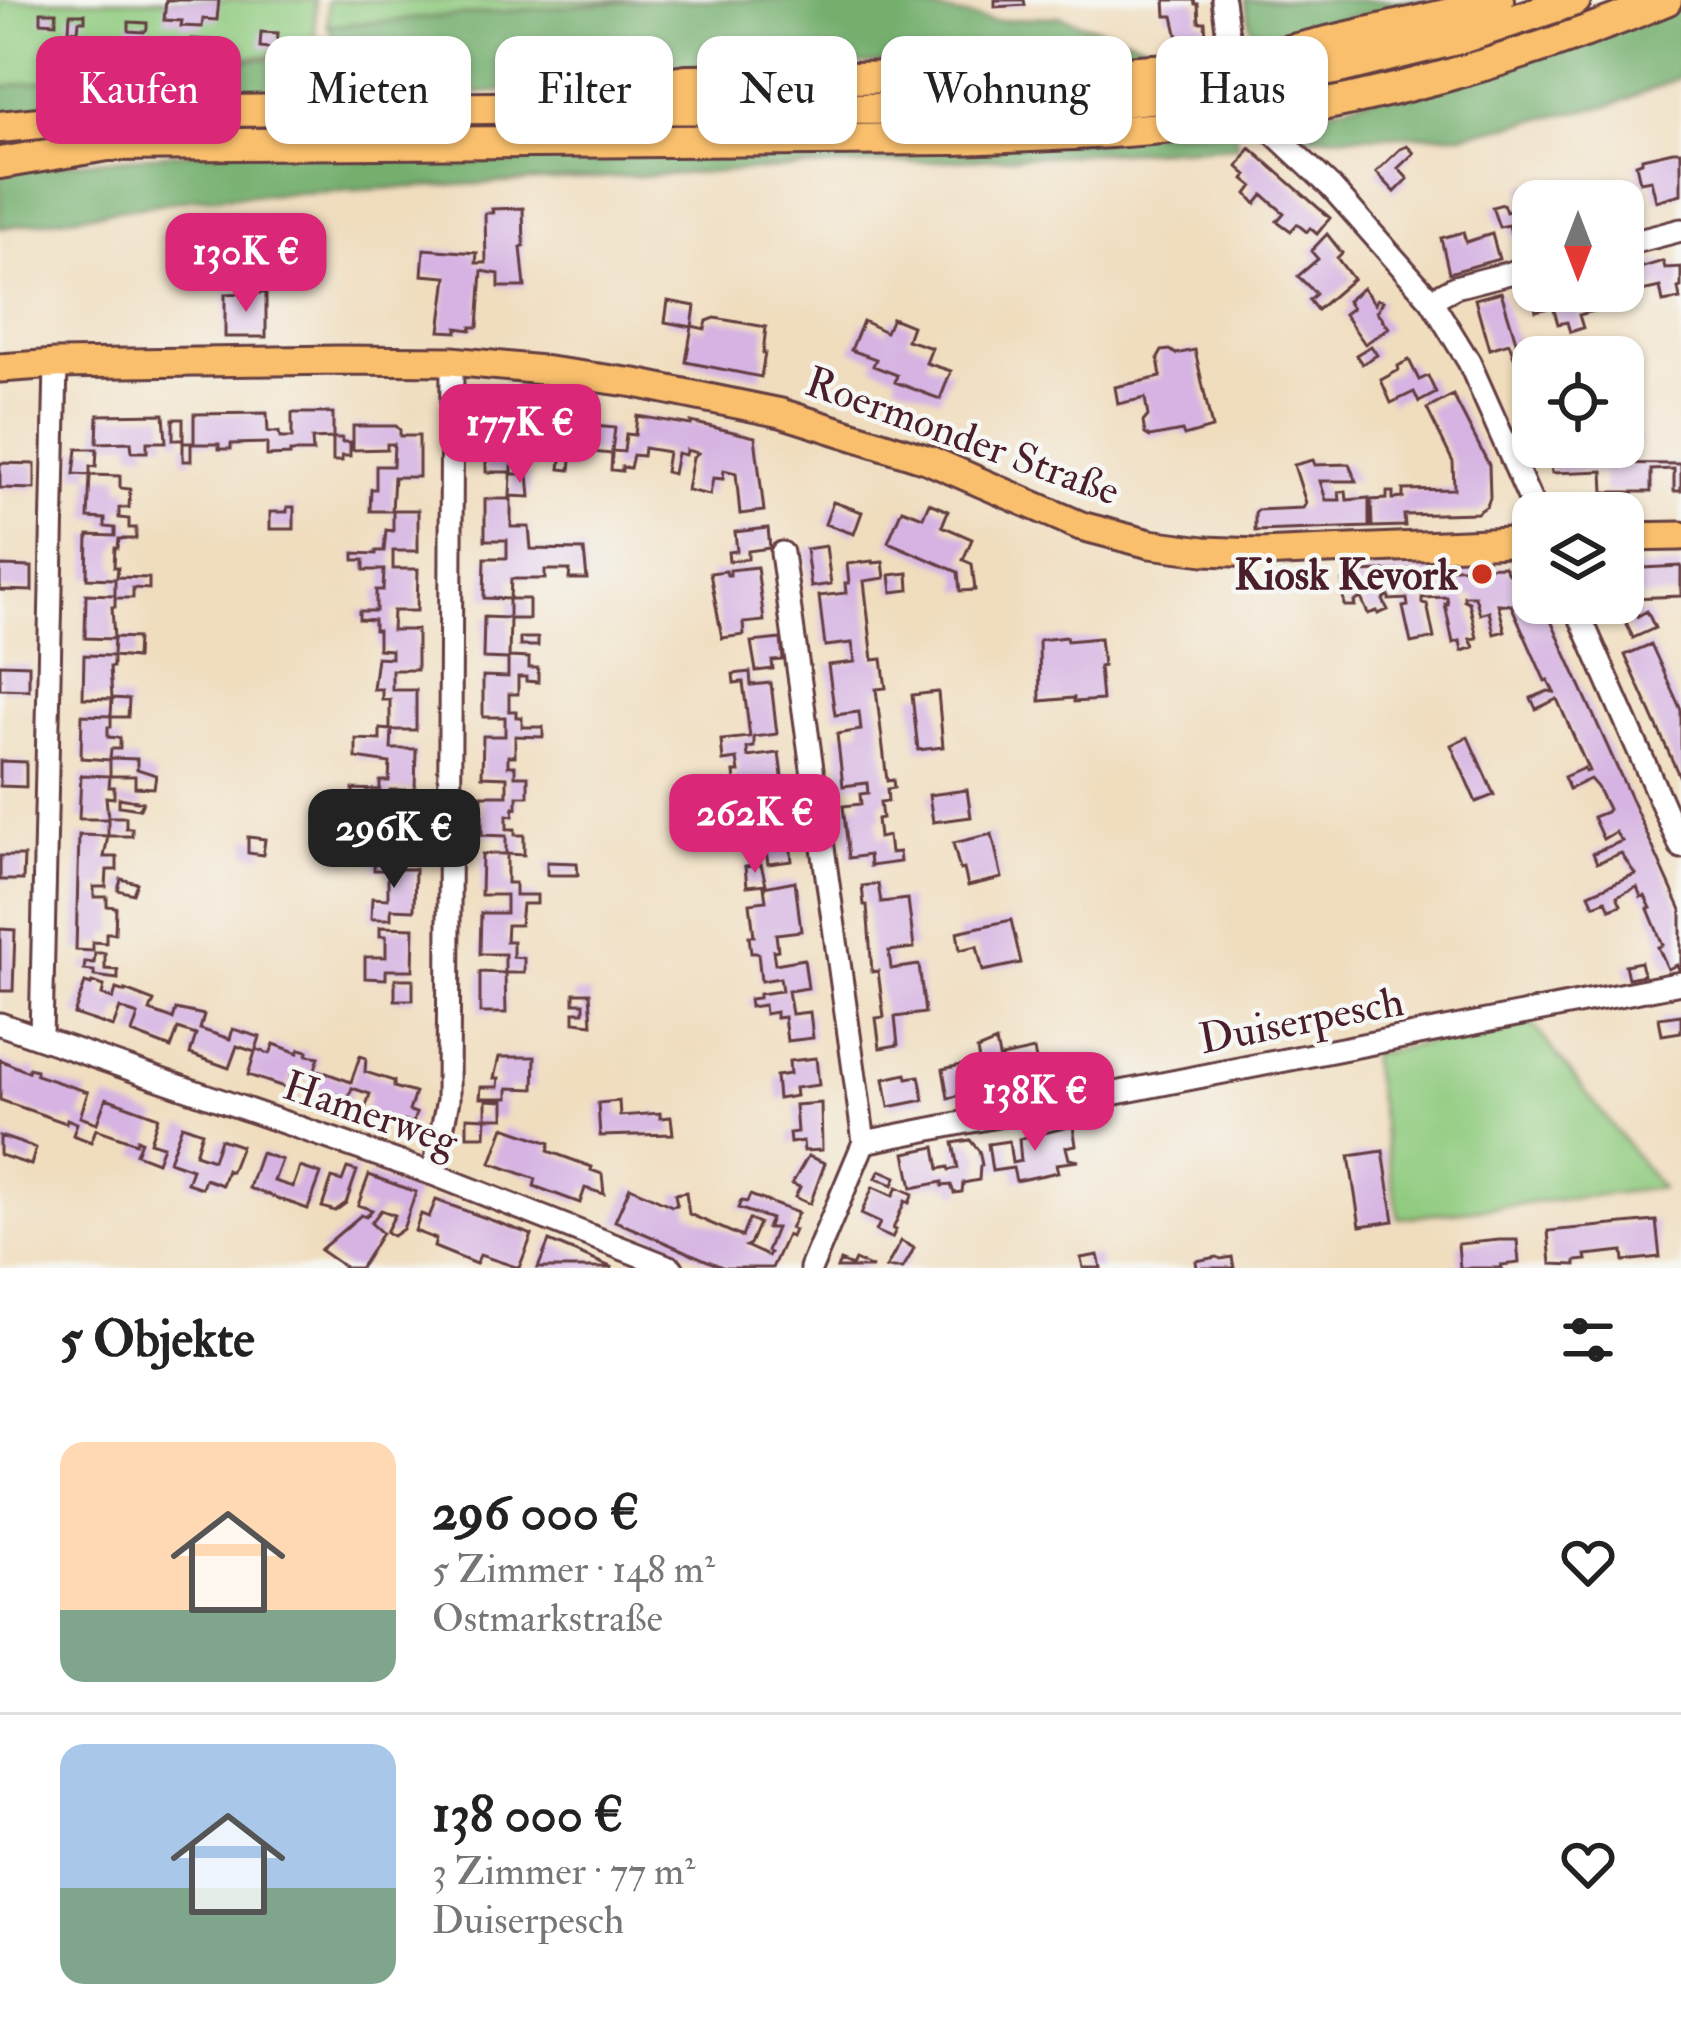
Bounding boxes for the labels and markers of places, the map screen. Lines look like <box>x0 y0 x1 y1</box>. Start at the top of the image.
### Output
pin: 130K € <box>148 213 344 315</box>
pin: 177K € <box>422 384 618 486</box>
place label: Kiosk Kevork <box>1234 550 1459 602</box>
marker: Kiosk Kevork <box>1469 561 1495 587</box>
pin: 262K € <box>657 774 853 876</box>
pin: 296K € <box>296 789 492 891</box>
pin: 138K € <box>937 1052 1133 1154</box>

